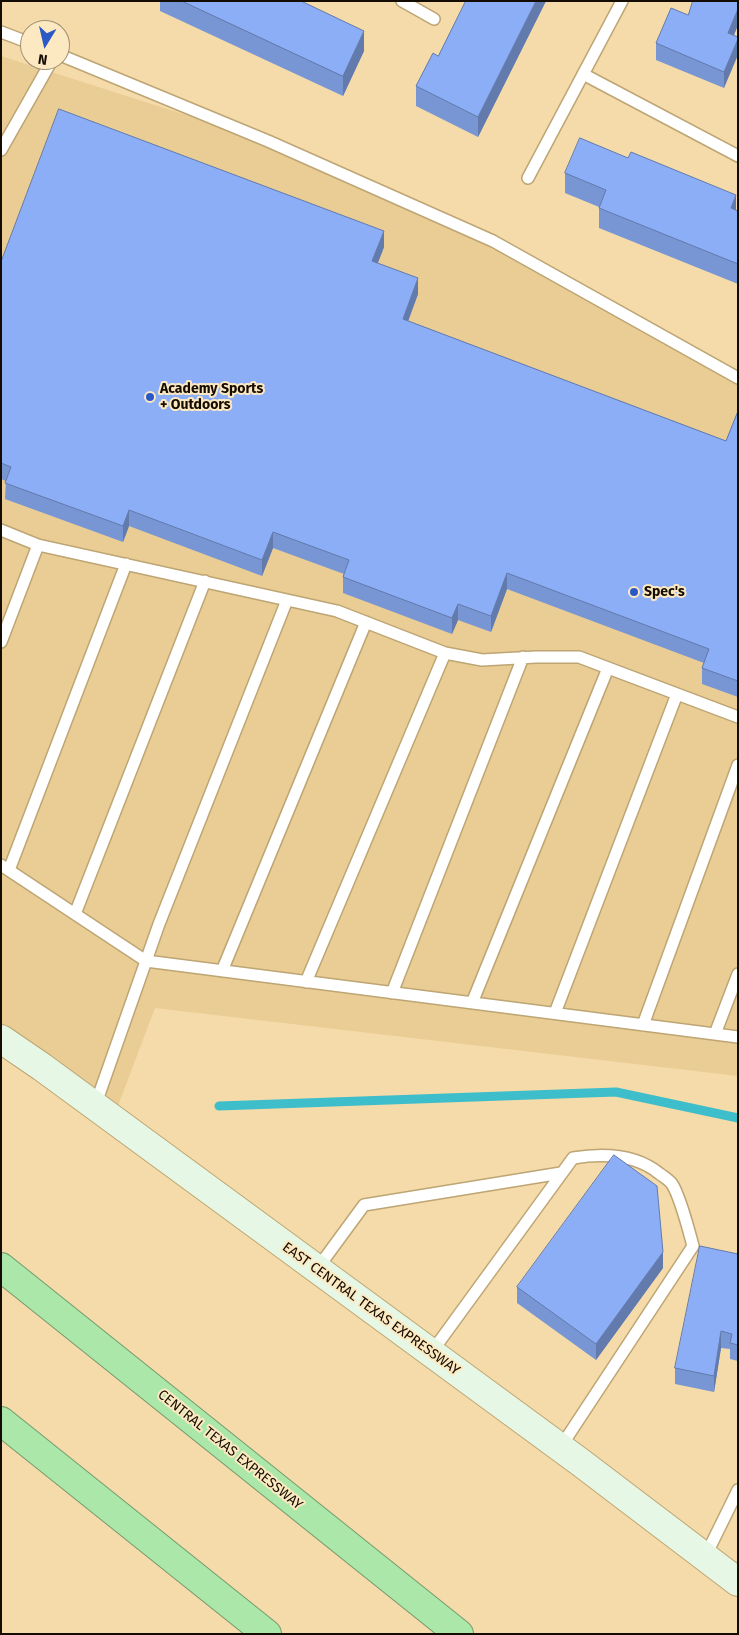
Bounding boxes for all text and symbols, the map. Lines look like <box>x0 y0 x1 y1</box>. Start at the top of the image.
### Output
north arrow <box>20 20 70 70</box>
text: N <box>37 50 49 68</box>
place label: Academy Sports + Outdoors <box>160 381 263 414</box>
marker: Academy Sports + Outdoors <box>144 391 156 403</box>
place label: Spec's <box>644 584 685 600</box>
marker: Spec's <box>628 586 640 598</box>
street label: EAST CENTRAL TEXAS EXPRESSWAY <box>279 1239 463 1379</box>
street label: CENTRAL TEXAS EXPRESSWAY <box>154 1386 306 1514</box>

